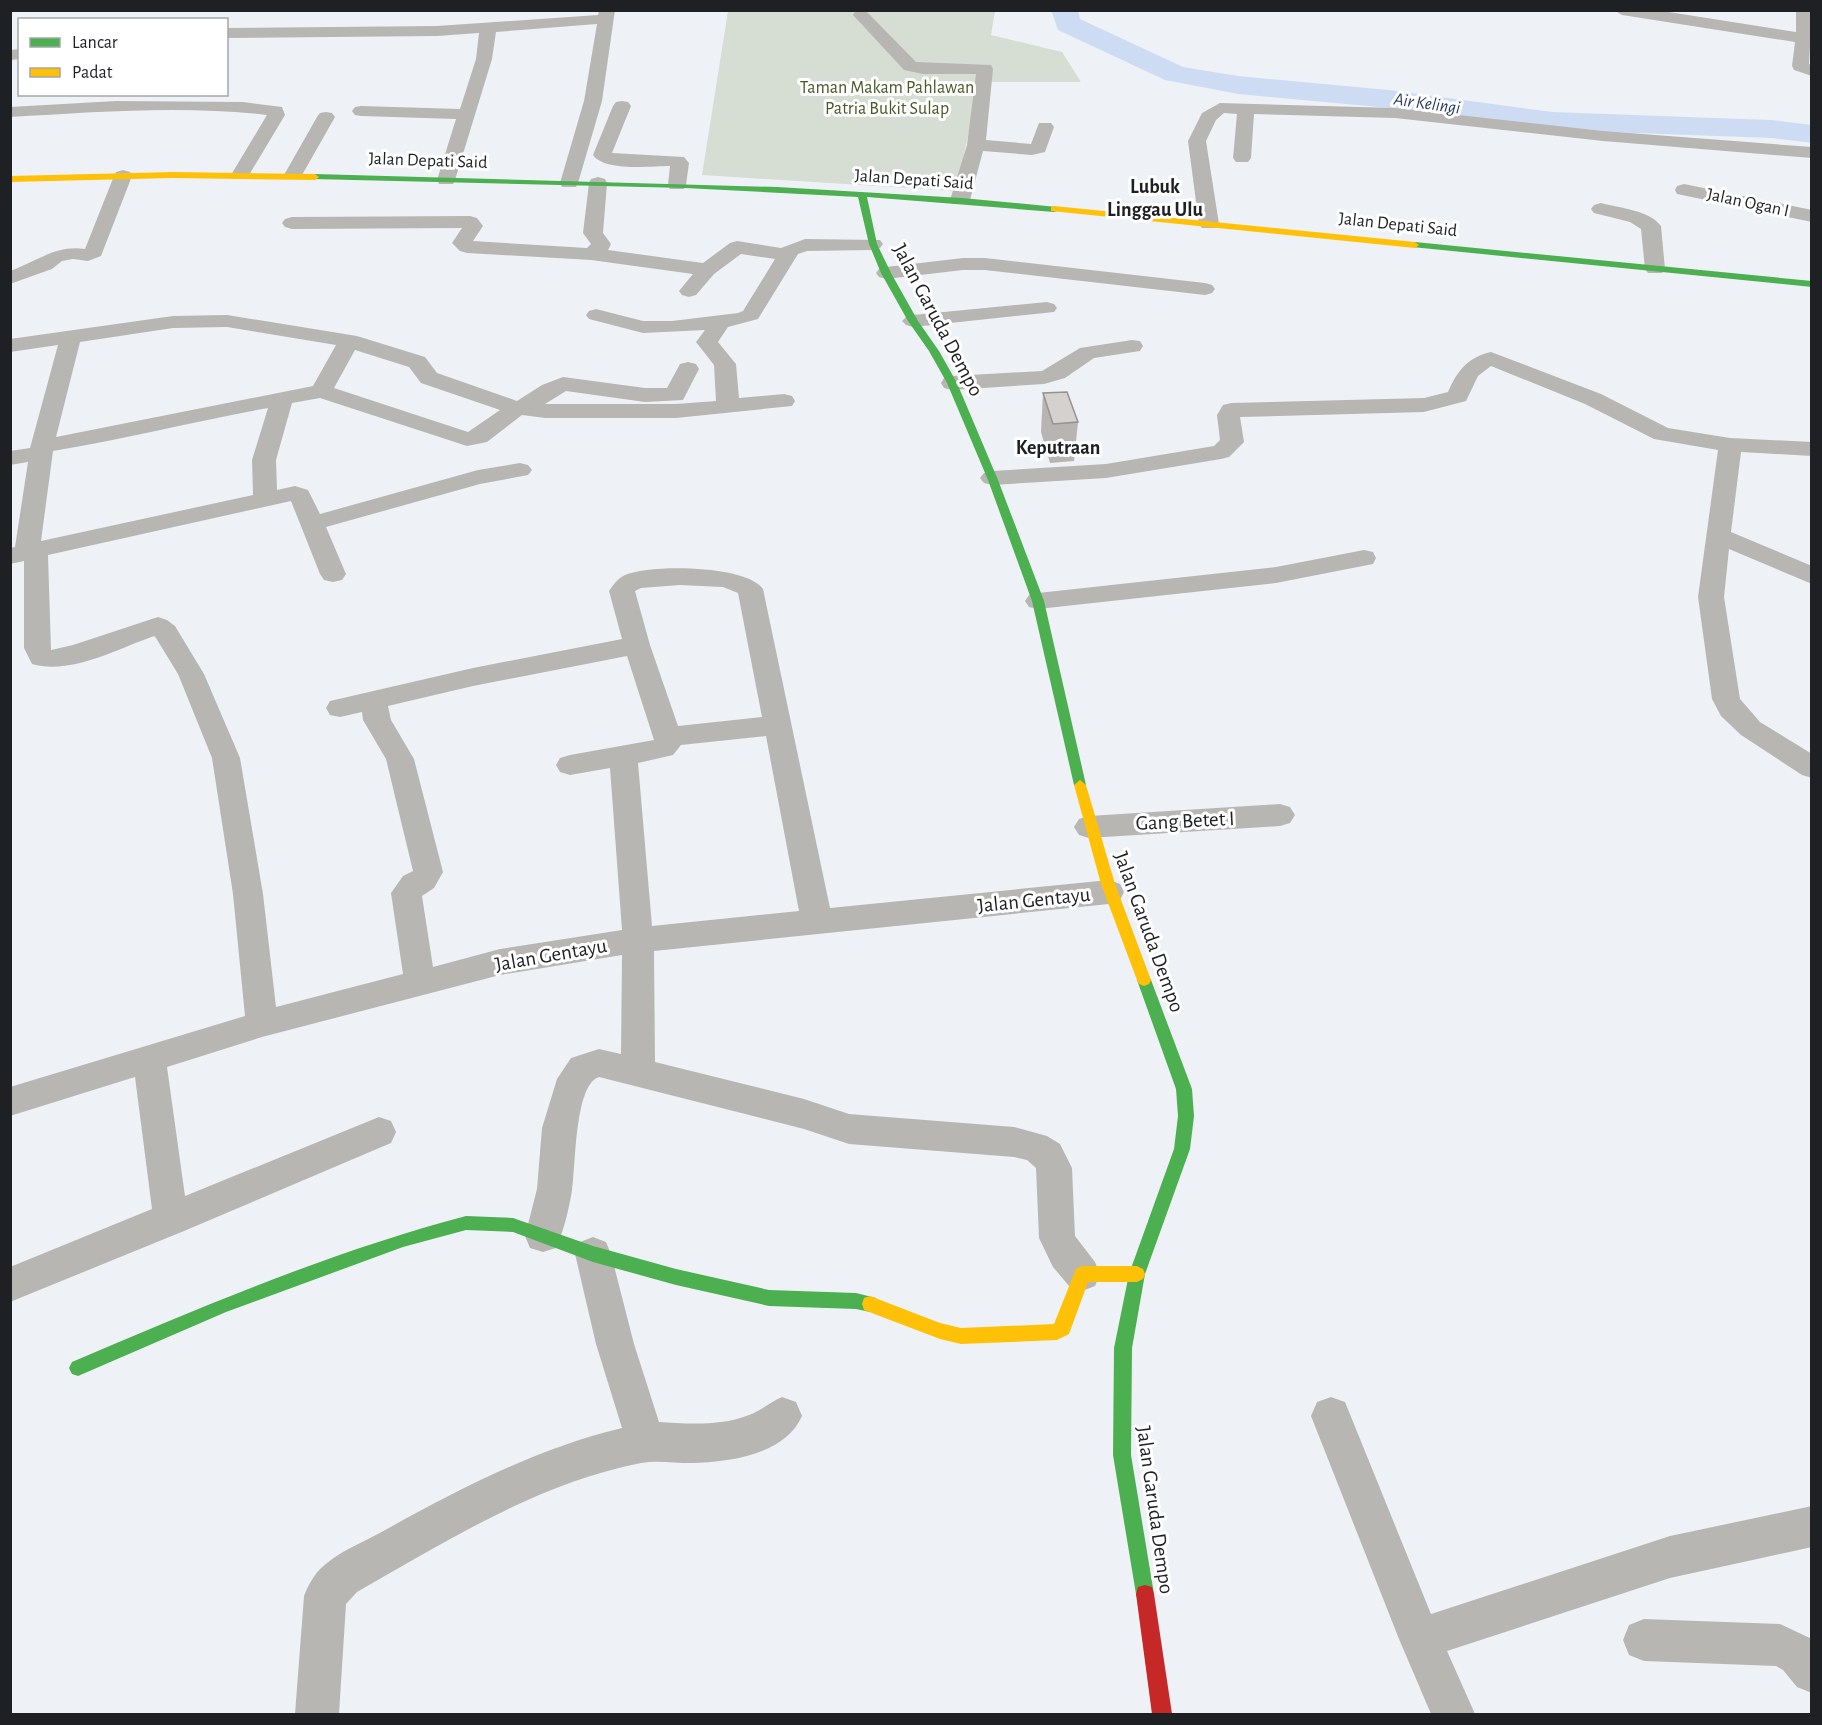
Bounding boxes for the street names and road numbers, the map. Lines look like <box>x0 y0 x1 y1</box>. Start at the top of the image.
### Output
street label: Jalan Depati Said <box>368 150 488 172</box>
street label: Jalan Depati Said <box>854 167 974 193</box>
street label: Jalan Ogan I <box>1705 186 1791 220</box>
street label: Jalan Depati Said <box>1338 210 1458 240</box>
street label: Jalan Garuda Dempo <box>889 240 987 400</box>
street label: Gang Betet I <box>1135 808 1235 834</box>
street label: Jalan Garuda Dempo <box>1110 849 1188 1015</box>
street label: Jalan Gentayu <box>977 884 1092 916</box>
street label: Jalan Gentayu <box>493 935 609 975</box>
street label: Jalan Garuda Dempo <box>1133 1425 1177 1595</box>

